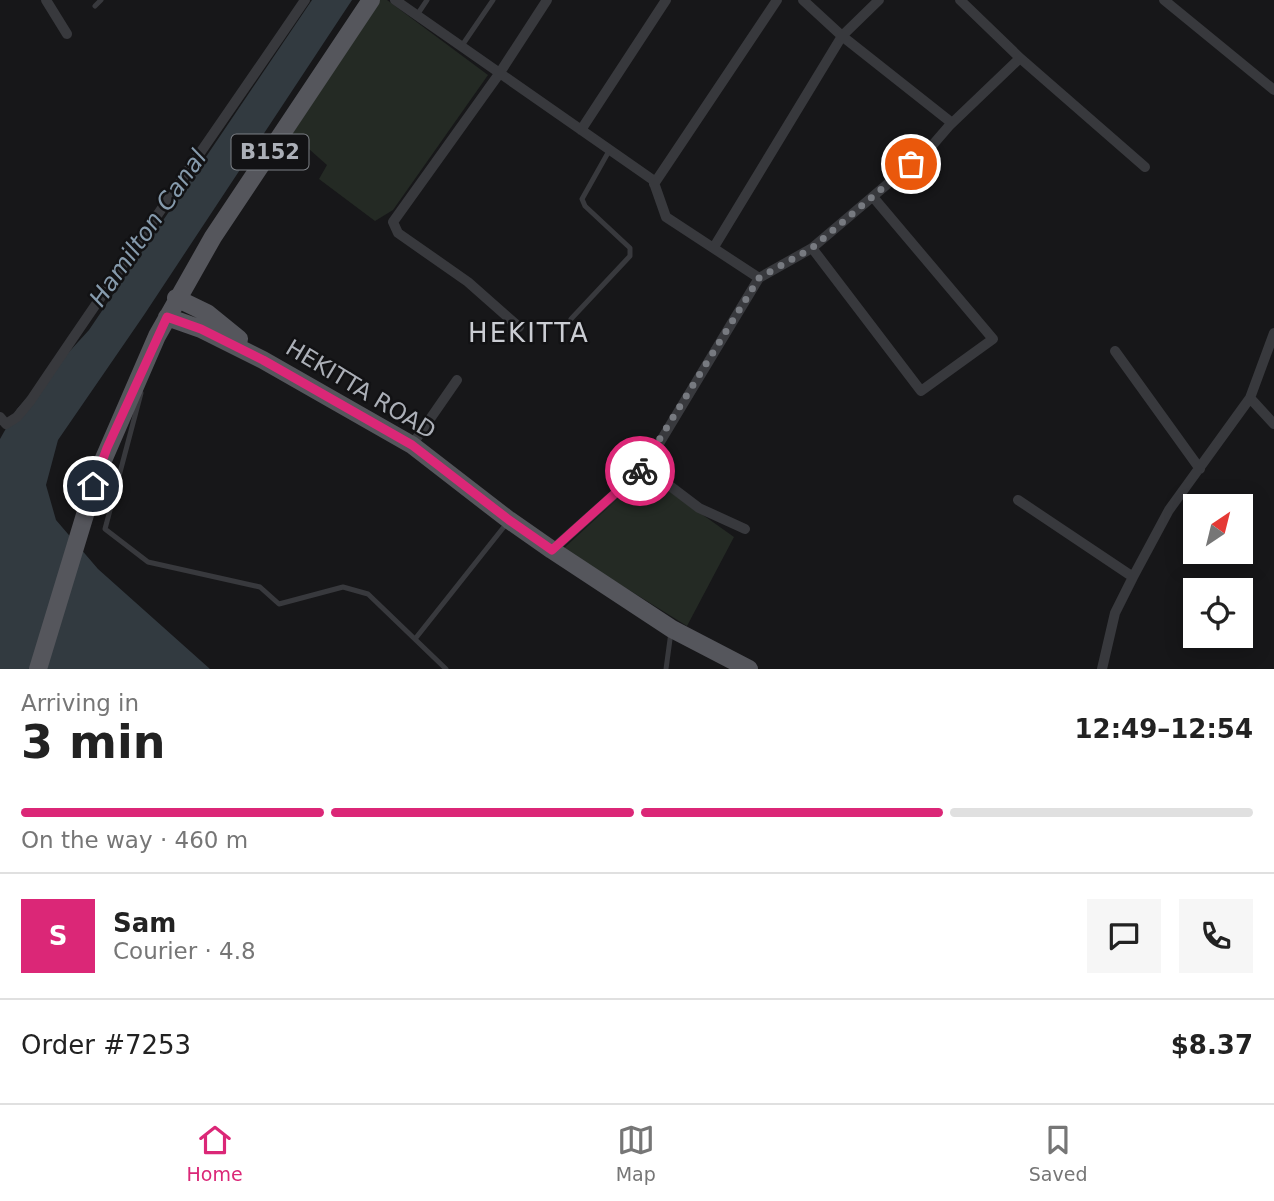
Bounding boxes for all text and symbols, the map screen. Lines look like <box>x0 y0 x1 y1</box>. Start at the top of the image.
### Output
road number: B152 <box>232 134 308 170</box>
pin <box>881 134 941 194</box>
water label: Hamilton Canal <box>84 144 213 312</box>
icon: bag <box>892 145 930 183</box>
district label: HEKITTA <box>468 318 590 348</box>
street label: HEKITTA ROAD <box>282 334 440 444</box>
courier <box>605 436 675 506</box>
icon: bike <box>621 452 659 490</box>
pin <box>63 456 123 516</box>
icon: home <box>74 467 112 505</box>
north arrow <box>1183 494 1253 564</box>
map controls <box>1183 494 1253 648</box>
button: locate <box>1183 578 1253 648</box>
text: Arriving in <box>21 690 139 716</box>
text: 12:49–12:54 <box>1074 714 1253 744</box>
text: 3 min <box>21 715 165 769</box>
text: On the way · 460 m <box>21 827 248 853</box>
button: chat <box>1087 899 1161 973</box>
button: phone <box>1179 899 1253 973</box>
text: Sam <box>113 908 176 938</box>
text: S <box>49 921 67 951</box>
text: Courier · 4.8 <box>113 938 256 964</box>
text: Order #7253 <box>21 1030 191 1060</box>
text: $8.37 <box>1171 1030 1253 1060</box>
tab: Home <box>187 1121 243 1185</box>
tab: Map <box>616 1121 656 1185</box>
tab: Saved <box>1029 1121 1087 1185</box>

